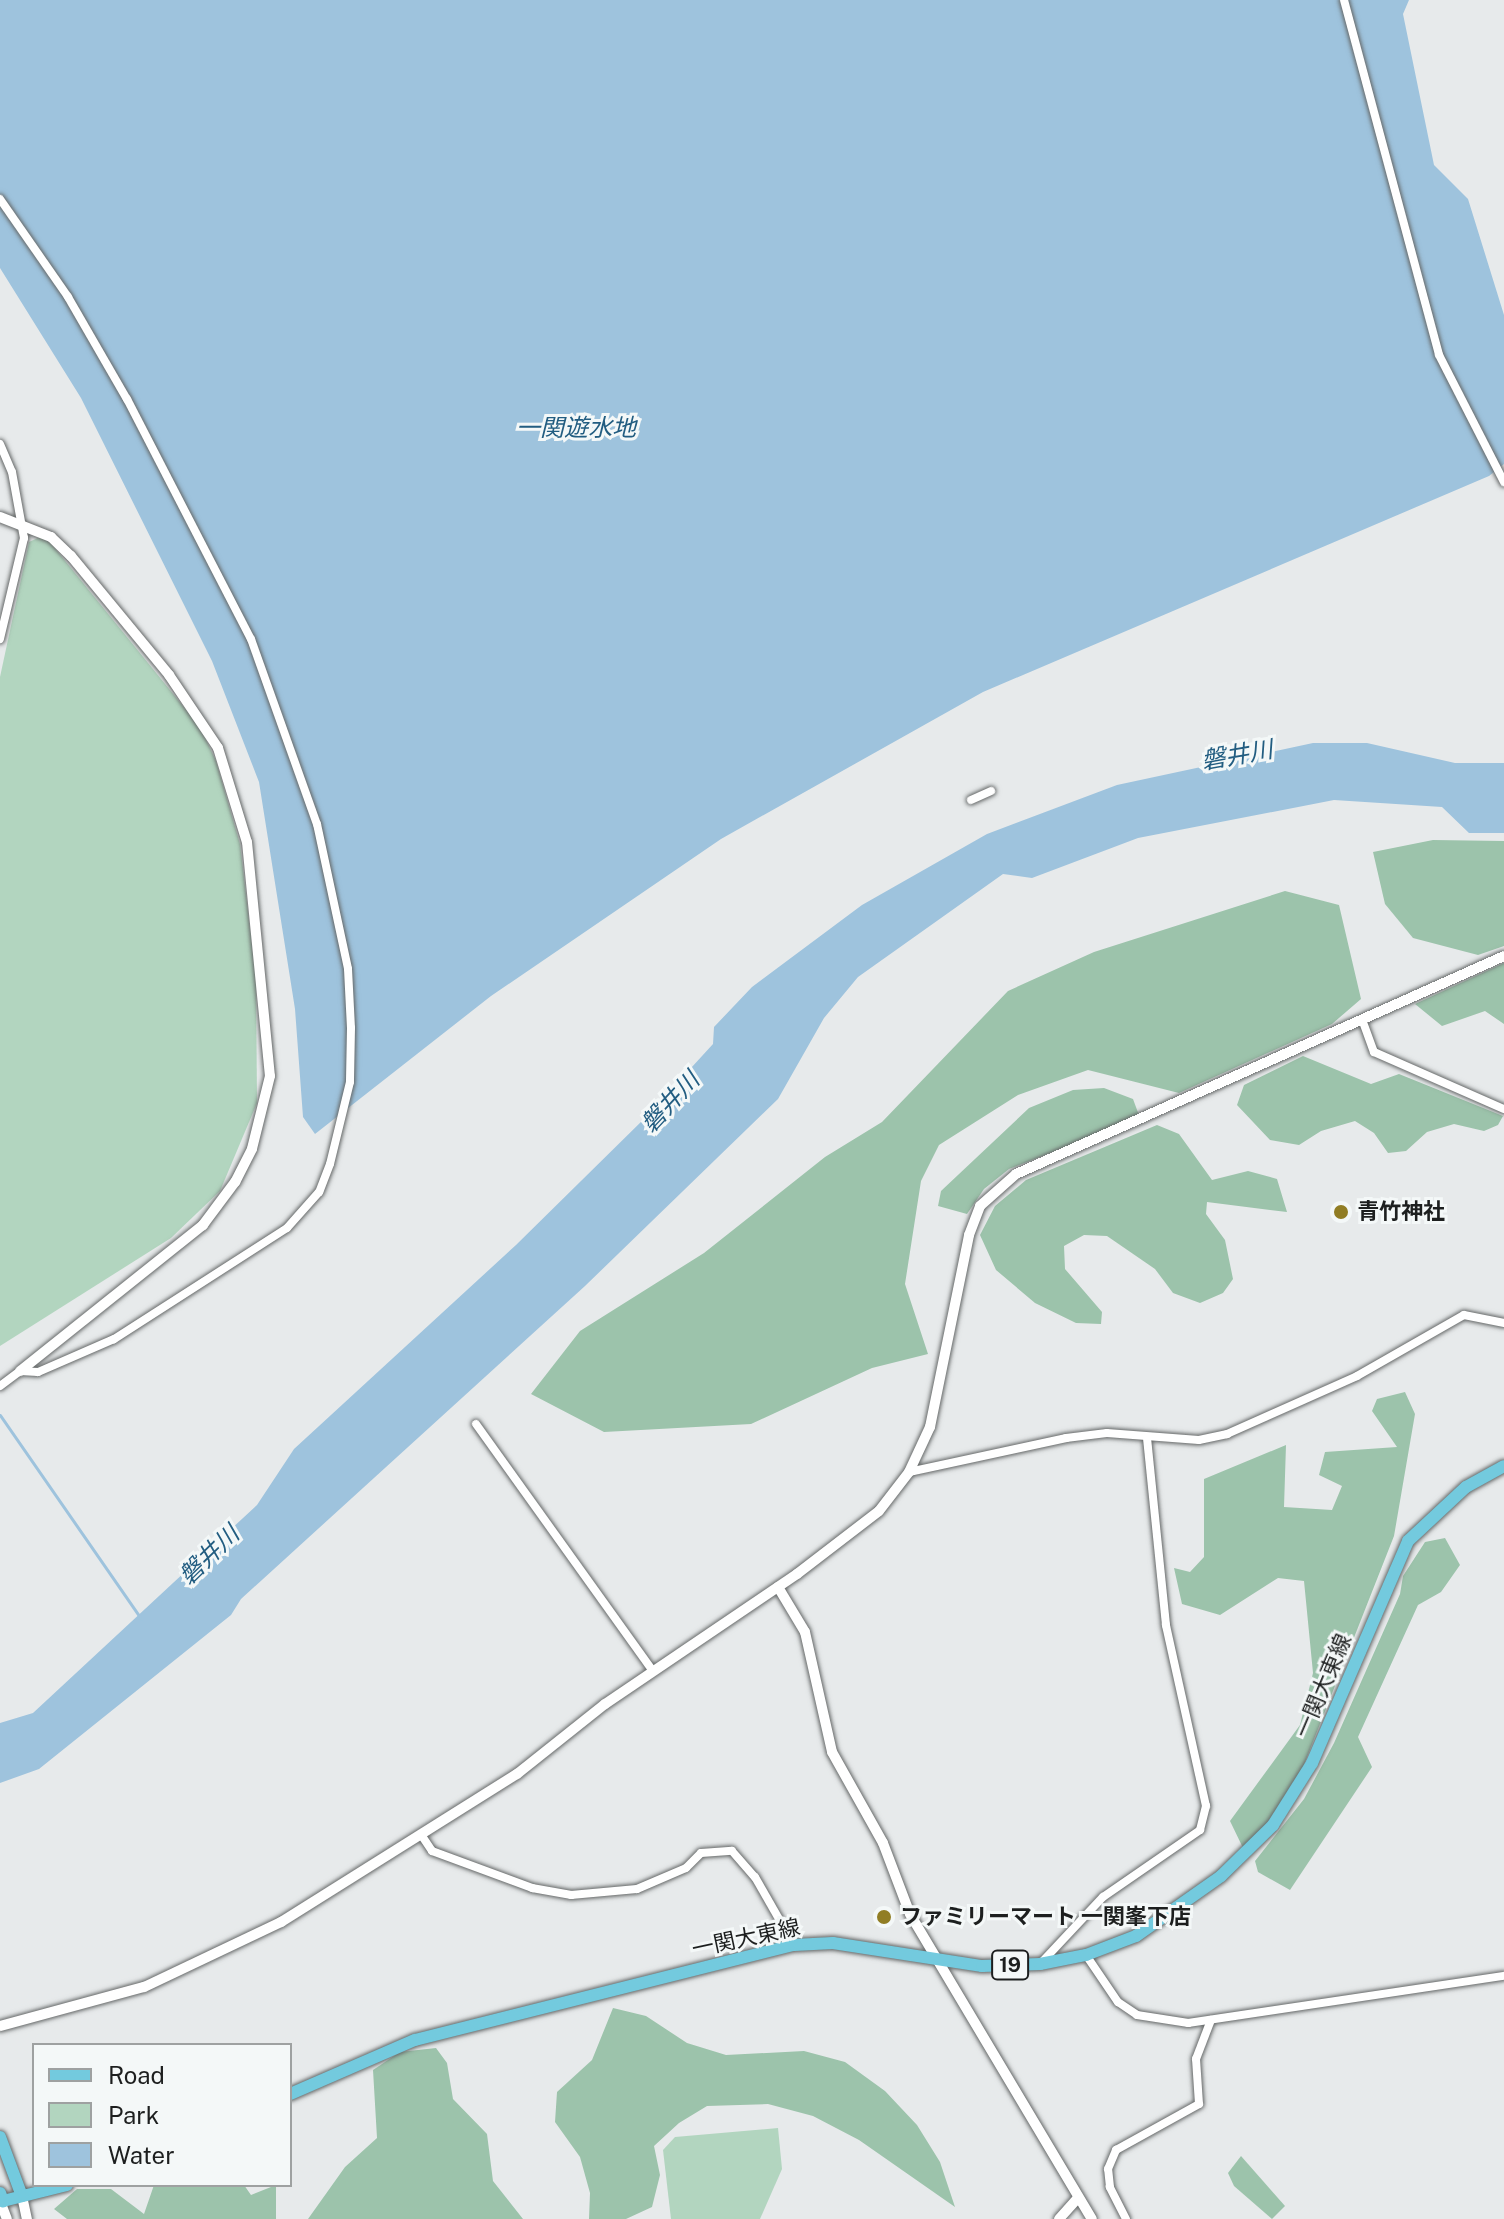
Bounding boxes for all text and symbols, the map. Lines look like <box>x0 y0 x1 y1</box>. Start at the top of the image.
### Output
water label: 一関遊水地 <box>516 414 636 442</box>
water label: 磐井川 <box>1199 735 1275 775</box>
water label: 磐井川 <box>635 1066 705 1138</box>
place label: 青竹神社 <box>1357 1199 1445 1225</box>
marker: 青竹神社 <box>1332 1203 1350 1221</box>
water label: 磐井川 <box>173 1520 245 1590</box>
street label: 一関大東線 <box>1289 1630 1357 1742</box>
place label: ファミリーマート 一関峯下店 <box>900 1904 1191 1930</box>
marker: ファミリーマート 一関峯下店 <box>875 1908 893 1926</box>
street label: 一関大東線 <box>689 1914 803 1962</box>
road number: 19 <box>990 1949 1030 1981</box>
legend <box>32 2043 292 2187</box>
text: Road <box>108 2061 165 2089</box>
text: Park <box>108 2101 159 2129</box>
text: Water <box>108 2141 175 2169</box>

